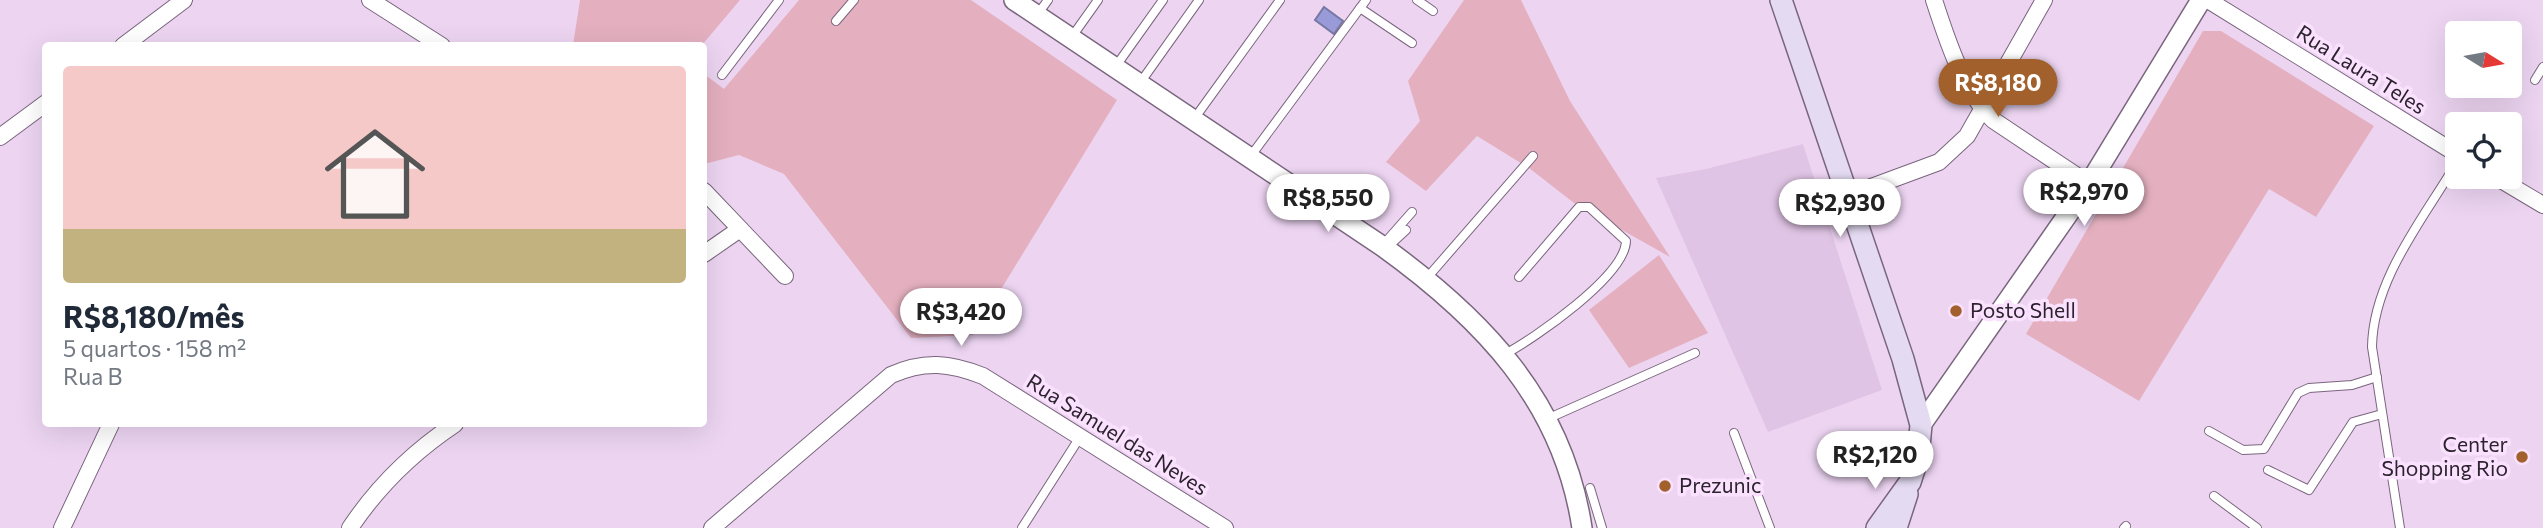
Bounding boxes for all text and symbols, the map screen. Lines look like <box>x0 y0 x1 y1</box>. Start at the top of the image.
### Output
street label: Rua Laura Teles <box>2293 19 2431 118</box>
north arrow <box>2445 21 2522 98</box>
map controls <box>2445 21 2522 189</box>
pin: R$8,180 <box>1933 60 2063 119</box>
text: R$8,180 <box>1955 68 2042 96</box>
icon: home <box>312 111 438 237</box>
button: locate <box>2445 112 2522 189</box>
pin: R$2,970 <box>2019 168 2149 228</box>
pin: R$8,550 <box>1263 174 1393 234</box>
text: R$2,970 <box>2039 177 2129 205</box>
pin: R$2,930 <box>1775 180 1905 239</box>
text: R$8,550 <box>1283 183 1373 211</box>
text: R$2,930 <box>1795 188 1885 216</box>
pin: R$3,420 <box>896 288 1026 348</box>
text: R$8,180/mês <box>63 297 244 334</box>
text: R$3,420 <box>916 297 1006 325</box>
place label: Posto Shell <box>1970 297 2076 322</box>
marker: Posto Shell <box>1948 303 1964 319</box>
text: 5 quartos · 158 m² <box>63 334 246 362</box>
text: Rua B <box>63 362 122 390</box>
street label: Rua Samuel das Neves <box>1023 368 1213 500</box>
place label: Center Shopping Rio <box>2381 431 2508 480</box>
pin: R$2,120 <box>1810 432 1940 491</box>
text: R$2,120 <box>1833 440 1917 468</box>
marker: Center Shopping Rio <box>2514 449 2530 465</box>
place label: Prezunic <box>1679 472 1761 497</box>
marker: Prezunic <box>1657 478 1673 494</box>

